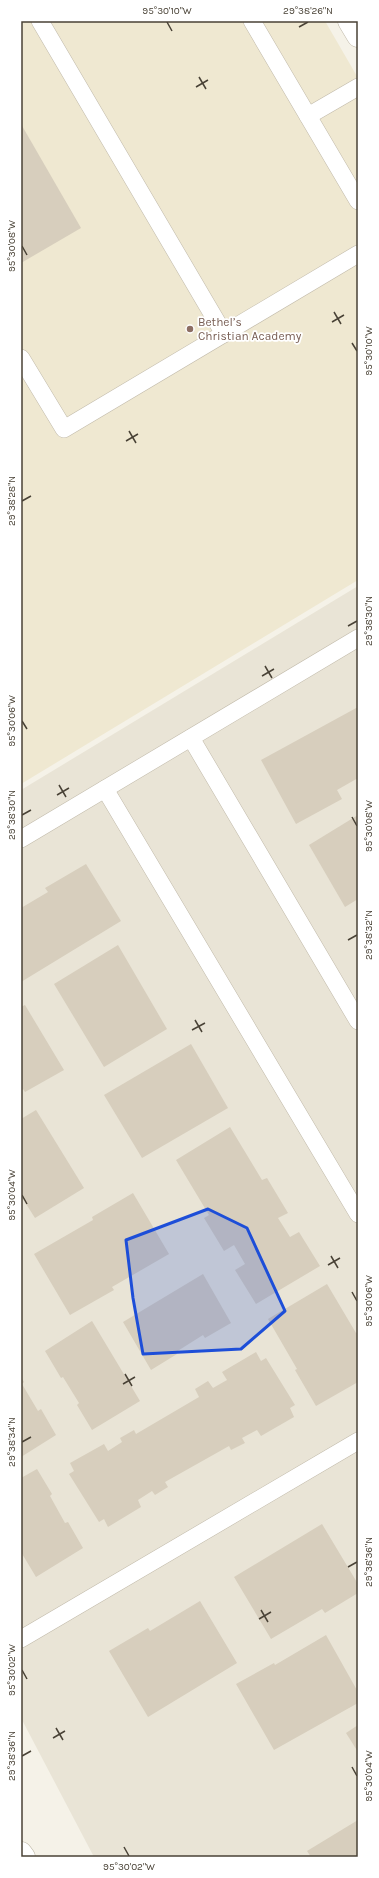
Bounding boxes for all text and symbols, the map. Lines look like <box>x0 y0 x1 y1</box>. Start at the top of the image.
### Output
text: 95°30'10"W <box>142 5 192 17</box>
text: 29°38'26"N <box>283 5 333 17</box>
text: 95°30'08"W <box>6 220 18 272</box>
place label: Bethel’s Christian Academy <box>198 315 302 343</box>
marker: Bethel’s Christian Academy <box>185 324 195 334</box>
text: 95°30'10"W <box>363 326 375 376</box>
text: 29°38'28"N <box>6 476 18 526</box>
text: 29°38'30"N <box>363 596 375 646</box>
text: 95°30'06"W <box>6 695 18 747</box>
text: 29°38'30"N <box>6 790 18 840</box>
text: 95°30'08"W <box>363 800 375 852</box>
text: 29°38'32"N <box>363 910 375 960</box>
text: 95°30'04"W <box>6 1169 18 1221</box>
text: 95°30'06"W <box>363 1275 375 1327</box>
text: 29°38'34"N <box>6 1417 18 1467</box>
text: 29°38'36"N <box>363 1537 375 1587</box>
text: 95°30'02"W <box>6 1644 18 1696</box>
text: 29°38'36"N <box>6 1731 18 1781</box>
text: 95°30'04"W <box>363 1750 375 1802</box>
text: 95°30'02"W <box>103 1861 155 1873</box>

